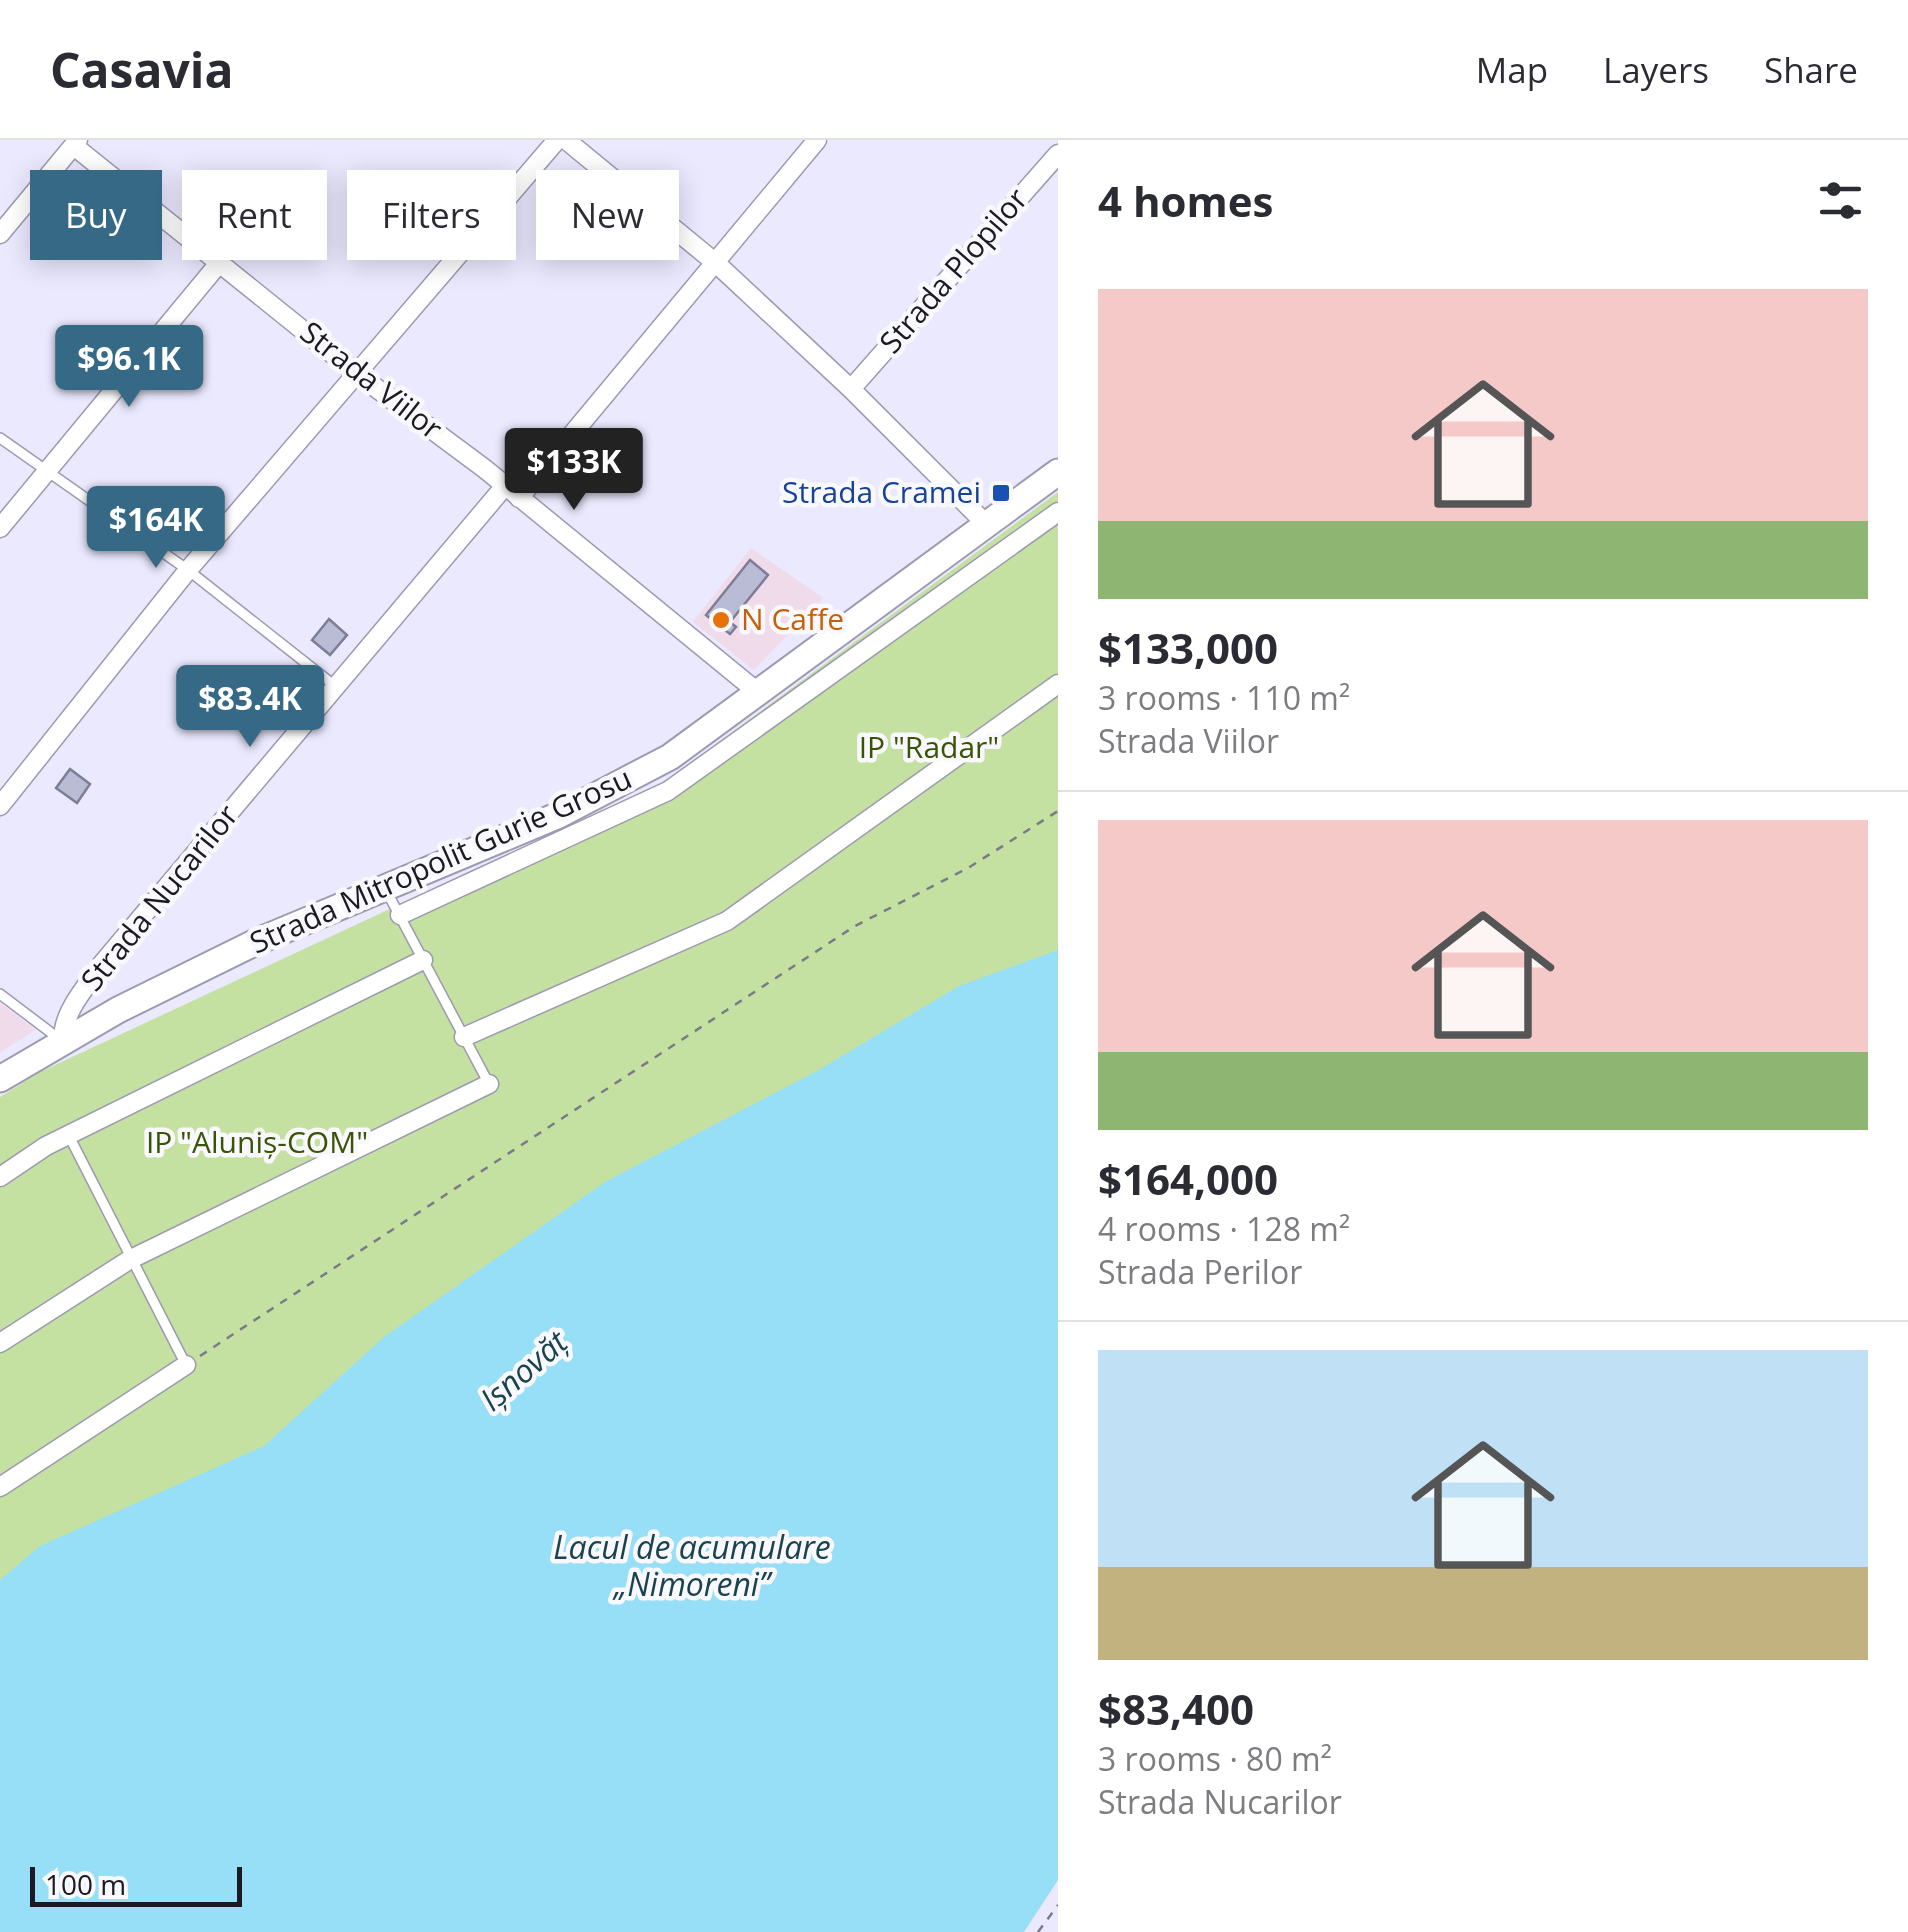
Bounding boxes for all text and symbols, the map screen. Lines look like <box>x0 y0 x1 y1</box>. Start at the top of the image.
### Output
text: Casavia <box>50 37 233 102</box>
text: Map <box>1476 46 1548 93</box>
text: Layers <box>1603 46 1709 93</box>
text: Share <box>1764 46 1858 93</box>
chip: Buy <box>30 170 162 260</box>
chip: Rent <box>182 170 327 260</box>
chip: Filters <box>347 170 516 260</box>
chip: New <box>536 170 679 260</box>
text: 4 homes <box>1098 172 1273 229</box>
icon: filters <box>1813 173 1868 228</box>
street label: Strada Plopilor <box>870 179 1036 361</box>
street label: Strada Viilor <box>292 311 451 448</box>
pin: $96.1K <box>48 325 210 410</box>
text: $96.1K <box>77 336 181 379</box>
icon: home <box>1393 354 1573 534</box>
pin: $133K <box>504 428 644 513</box>
text: $133K <box>527 439 621 482</box>
place label: Strada Cramei <box>782 471 981 512</box>
marker: Strada Cramei <box>990 482 1012 504</box>
pin: $164K <box>86 486 226 571</box>
text: $164K <box>109 497 203 540</box>
place label: N Caffe <box>741 598 844 639</box>
marker: N Caffe <box>710 609 732 631</box>
text: $133,000 <box>1098 619 1278 676</box>
pin: $83.4K <box>169 665 331 750</box>
text: $83.4K <box>198 676 302 719</box>
text: 3 rooms · 110 m² <box>1098 676 1350 719</box>
text: Strada Viilor <box>1098 719 1279 762</box>
park label: IP "Radar" <box>859 726 999 767</box>
street label: Strada Mitropolit Gurie Grosu <box>243 757 638 963</box>
street label: Strada Nucarilor <box>71 795 247 999</box>
icon: home <box>1393 885 1573 1065</box>
park label: IP "Aluniș-COM" <box>146 1121 368 1162</box>
text: $164,000 <box>1098 1150 1278 1207</box>
text: 4 rooms · 128 m² <box>1098 1207 1350 1250</box>
text: Strada Perilor <box>1098 1250 1302 1293</box>
water label: Ișnovăț <box>470 1319 577 1420</box>
icon: home <box>1393 1415 1573 1595</box>
water label: Lacul de acumulare „Nimoreni” <box>553 1525 831 1605</box>
text: $83,400 <box>1098 1680 1254 1737</box>
text: 3 rooms · 80 m² <box>1098 1737 1332 1780</box>
text: Strada Nucarilor <box>1098 1780 1342 1823</box>
scale bar <box>30 1862 242 1906</box>
text: 100 m <box>45 1865 126 1903</box>

